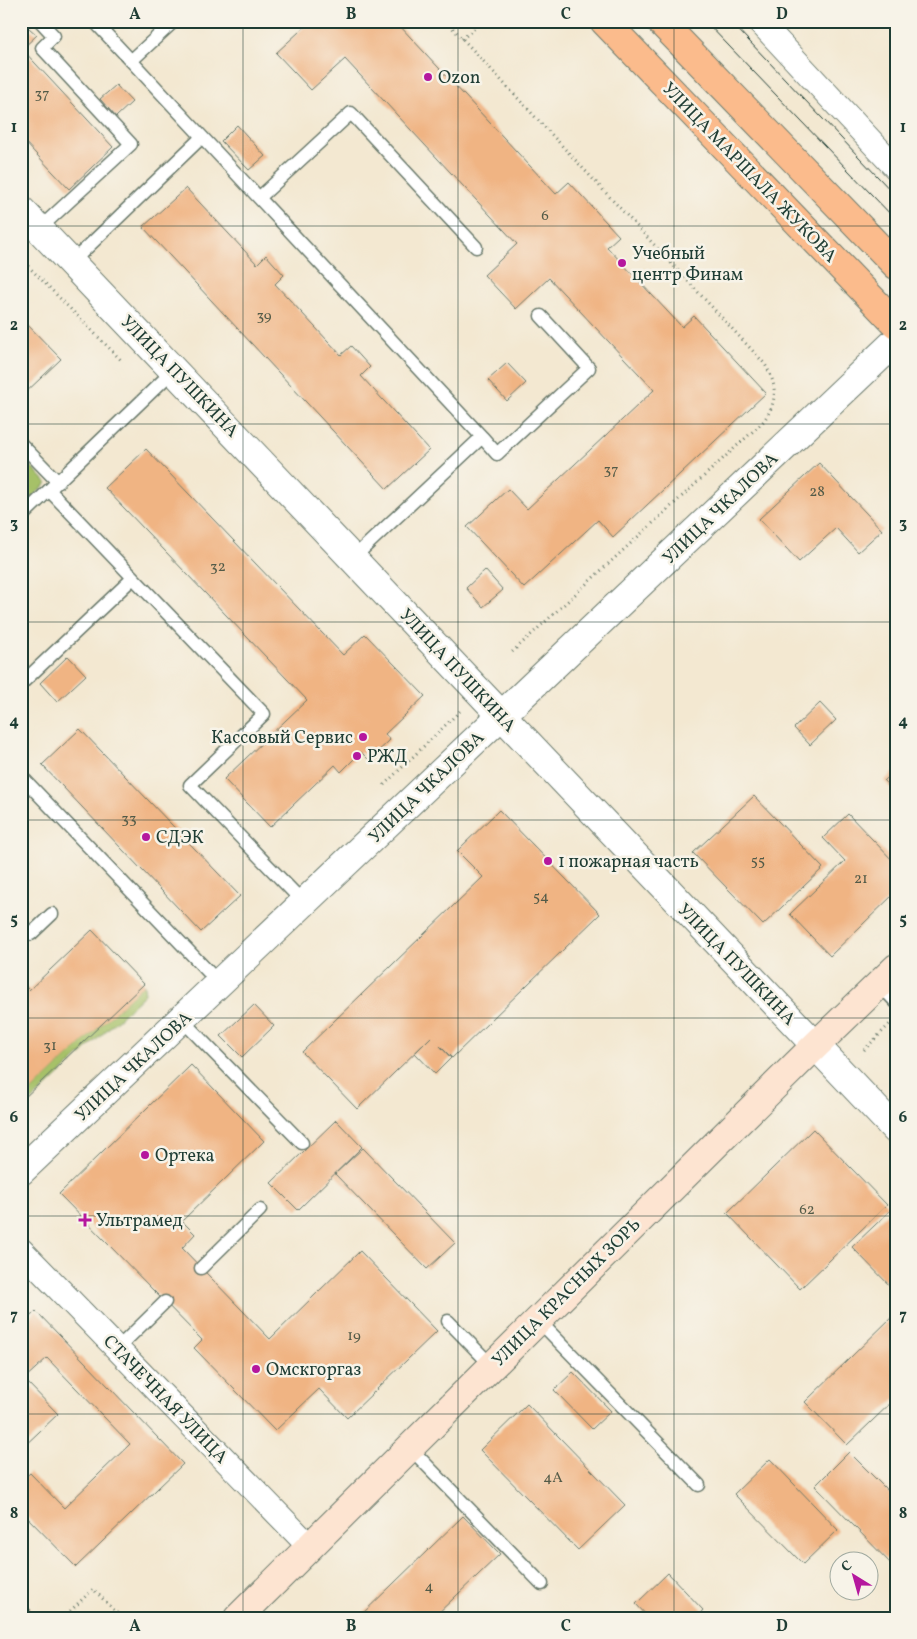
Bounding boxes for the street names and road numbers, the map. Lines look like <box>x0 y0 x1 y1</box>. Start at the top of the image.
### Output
street label: УЛИЦА МАРШАЛА ЖУКОВА <box>656 77 842 269</box>
street label: УЛИЦА ПУШКИНА <box>114 310 244 444</box>
street label: УЛИЦА ЧКАЛОВА <box>658 447 785 571</box>
street label: УЛИЦА ПУШКИНА <box>393 604 521 739</box>
street label: УЛИЦА ЧКАЛОВА <box>364 726 491 850</box>
street label: УЛИЦА ПУШКИНА <box>671 898 801 1032</box>
street label: УЛИЦА ЧКАЛОВА <box>70 1006 198 1128</box>
street label: УЛИЦА КРАСНЫХ ЗОРЬ <box>487 1213 647 1373</box>
street label: СТАЧЕЧНАЯ УЛИЦА <box>97 1330 233 1470</box>

